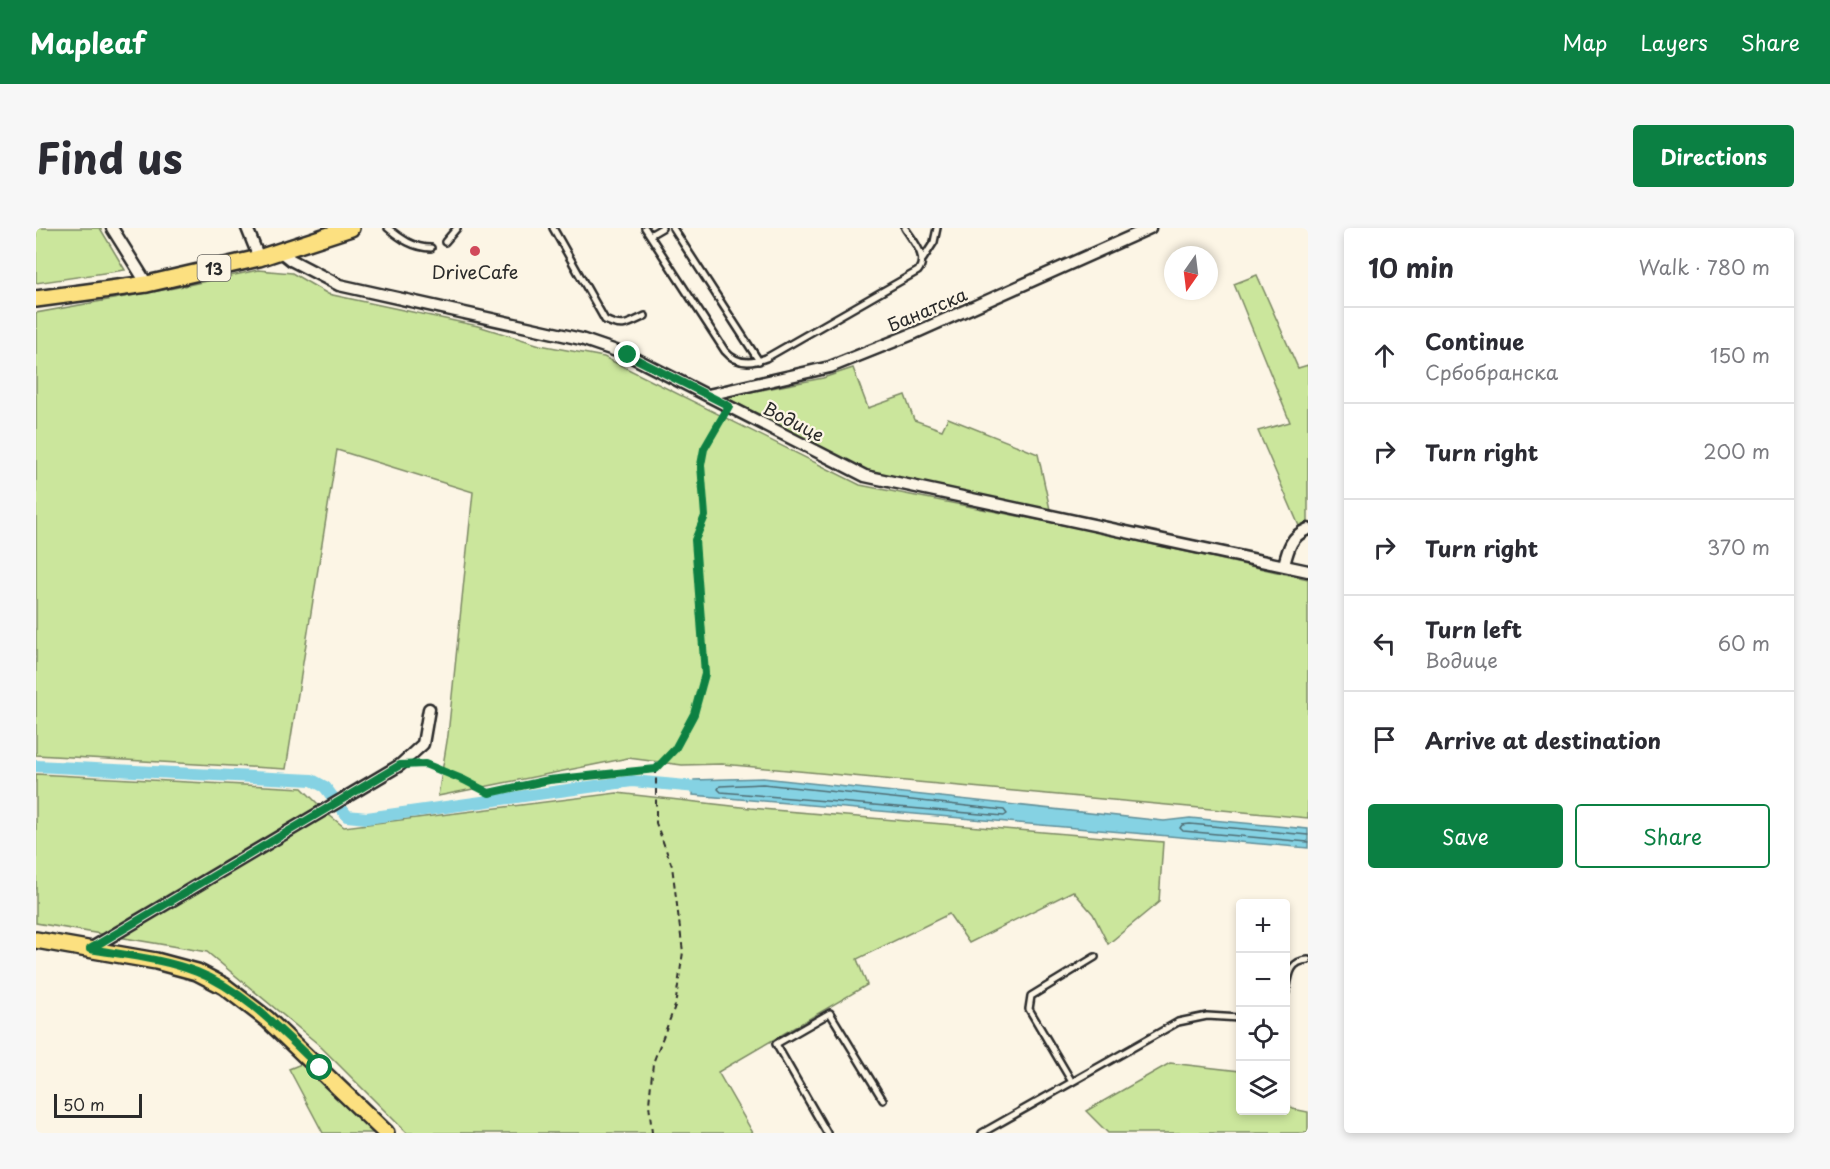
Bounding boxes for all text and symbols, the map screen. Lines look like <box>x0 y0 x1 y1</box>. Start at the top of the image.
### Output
text: Mapleaf <box>30 21 146 64</box>
text: Map <box>1563 26 1607 58</box>
text: Layers <box>1640 26 1708 58</box>
text: Share <box>1741 26 1800 58</box>
text: Find us <box>36 125 183 188</box>
button: Directions <box>1633 125 1794 187</box>
marker: DriveCafe <box>468 244 482 258</box>
north arrow <box>1164 246 1218 300</box>
text: 10 min <box>1368 248 1454 287</box>
text: Walk · 780 m <box>1639 252 1770 282</box>
road number: 13 <box>198 255 231 281</box>
place label: DriveCafe <box>432 258 518 285</box>
street label: Банатска <box>883 280 972 338</box>
text: Continue <box>1425 324 1524 357</box>
icon: ahead <box>1368 339 1401 372</box>
text: 150 m <box>1710 340 1770 370</box>
route end <box>614 341 640 367</box>
text: Србобранска <box>1425 357 1558 387</box>
street label: Водице <box>759 394 829 448</box>
icon: right <box>1368 435 1401 468</box>
text: Turn right <box>1425 435 1538 468</box>
text: 200 m <box>1703 436 1770 466</box>
icon: right <box>1368 531 1401 564</box>
text: Turn right <box>1425 531 1538 564</box>
text: 370 m <box>1707 532 1770 562</box>
text: Turn left <box>1425 612 1522 645</box>
icon: left <box>1368 627 1401 660</box>
text: 60 m <box>1718 628 1770 658</box>
text: Водице <box>1425 645 1498 675</box>
icon: arrive <box>1368 723 1401 756</box>
text: Arrive at destination <box>1425 723 1661 756</box>
button: Save <box>1368 804 1563 868</box>
button: Share <box>1575 804 1770 868</box>
map controls <box>1236 899 1290 1115</box>
button: + <box>1236 899 1290 953</box>
button: − <box>1236 953 1290 1007</box>
button: locate <box>1236 1007 1290 1061</box>
route start <box>306 1054 332 1080</box>
button: layers <box>1236 1061 1290 1115</box>
scale bar <box>54 1091 142 1118</box>
text: 50 m <box>63 1092 104 1116</box>

